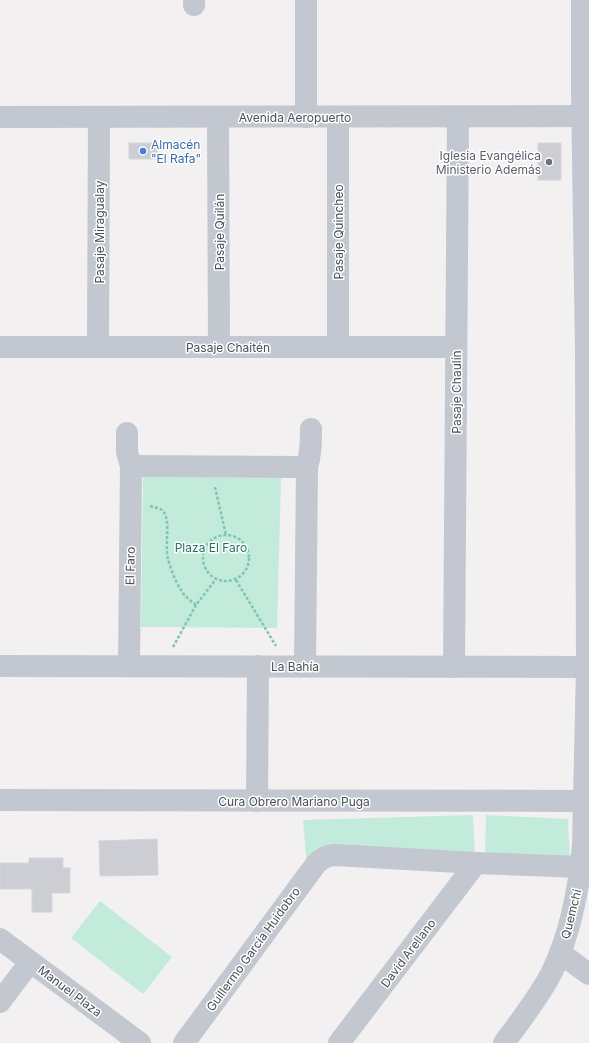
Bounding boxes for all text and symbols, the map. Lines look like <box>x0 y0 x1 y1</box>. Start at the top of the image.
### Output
street label: Avenida Aeropuerto <box>239 110 351 125</box>
place label: Almacén "El Rafa" <box>151 137 201 166</box>
marker: Almacén "El Rafa" <box>138 146 148 156</box>
place label: Iglesia Evangélica Ministerio Además <box>436 148 541 177</box>
marker: Iglesia Evangélica Ministerio Además <box>544 157 554 167</box>
street label: Pasaje Miragualay <box>92 180 107 284</box>
street label: Pasaje Quincheo <box>331 184 346 280</box>
street label: Pasaje Quilán <box>212 194 227 270</box>
street label: Pasaje Chaitén <box>186 340 270 355</box>
street label: Pasaje Chaulín <box>449 350 464 434</box>
park label: Plaza El Faro <box>175 540 247 555</box>
street label: El Faro <box>122 547 138 585</box>
street label: La Bahía <box>271 659 319 674</box>
street label: Cura Obrero Mariano Puga <box>218 794 370 809</box>
street label: Guillermo García Huidobro <box>203 884 303 1014</box>
street label: Quemchi <box>558 888 584 940</box>
street label: David Arellano <box>377 916 439 990</box>
street label: Manuel Plaza <box>35 962 105 1020</box>

